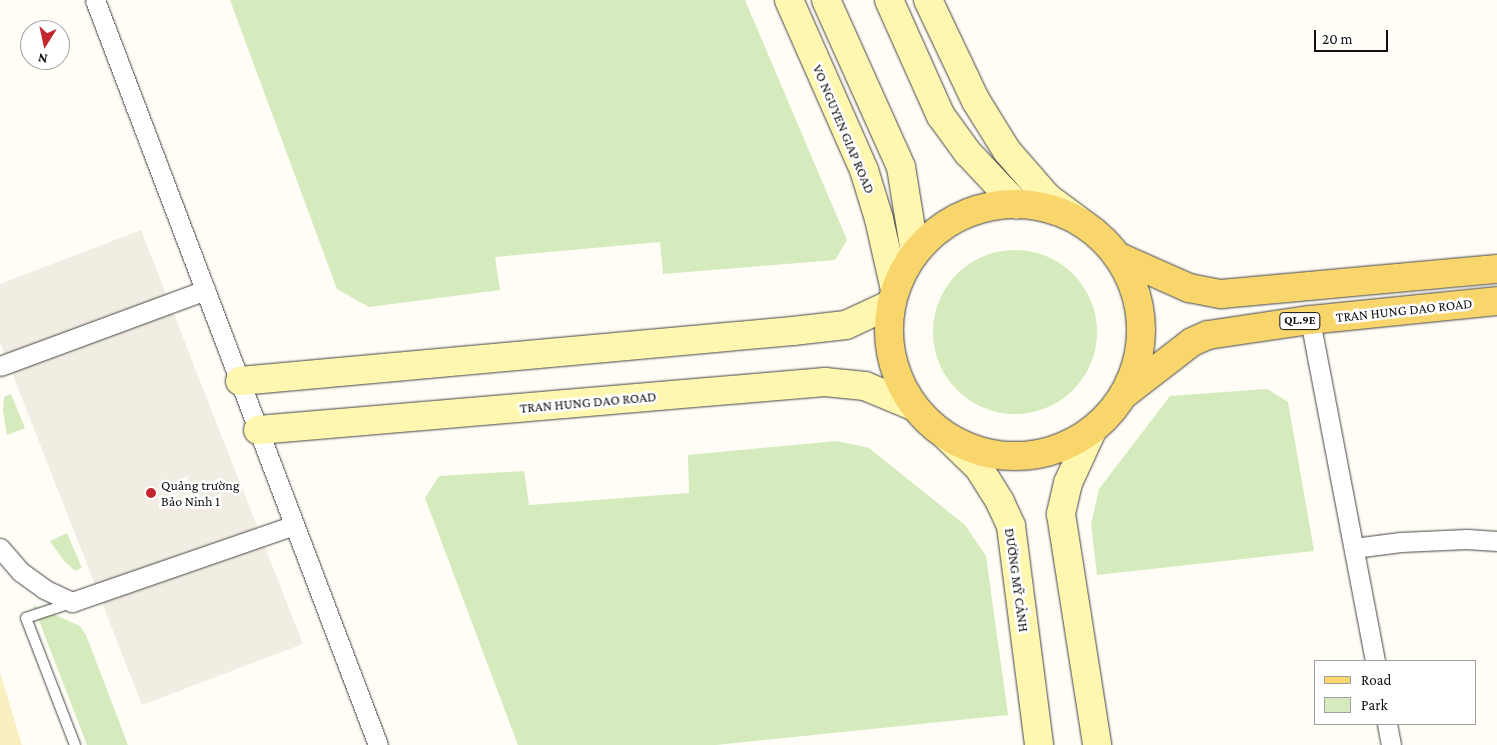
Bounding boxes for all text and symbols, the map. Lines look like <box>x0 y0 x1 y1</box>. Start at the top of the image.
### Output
north arrow <box>20 20 70 70</box>
scale bar <box>1317 20 1391 52</box>
text: 20 m <box>1322 31 1353 47</box>
text: N <box>36 50 49 67</box>
street label: VO NGUYEN GIAP ROAD <box>809 62 879 196</box>
street label: TRAN HUNG DAO ROAD <box>1335 294 1473 326</box>
road number: QL.9E <box>1279 312 1321 331</box>
street label: TRAN HUNG DAO ROAD <box>519 388 657 416</box>
place label: Quảng trường Bảo Ninh 1 <box>161 477 239 510</box>
marker: Quảng trường Bảo Ninh 1 <box>145 487 157 499</box>
street label: ĐƯỜNG MỸ CẢNH <box>1001 527 1033 633</box>
legend <box>1314 660 1477 725</box>
text: Road <box>1361 672 1391 688</box>
text: Park <box>1361 697 1388 713</box>

